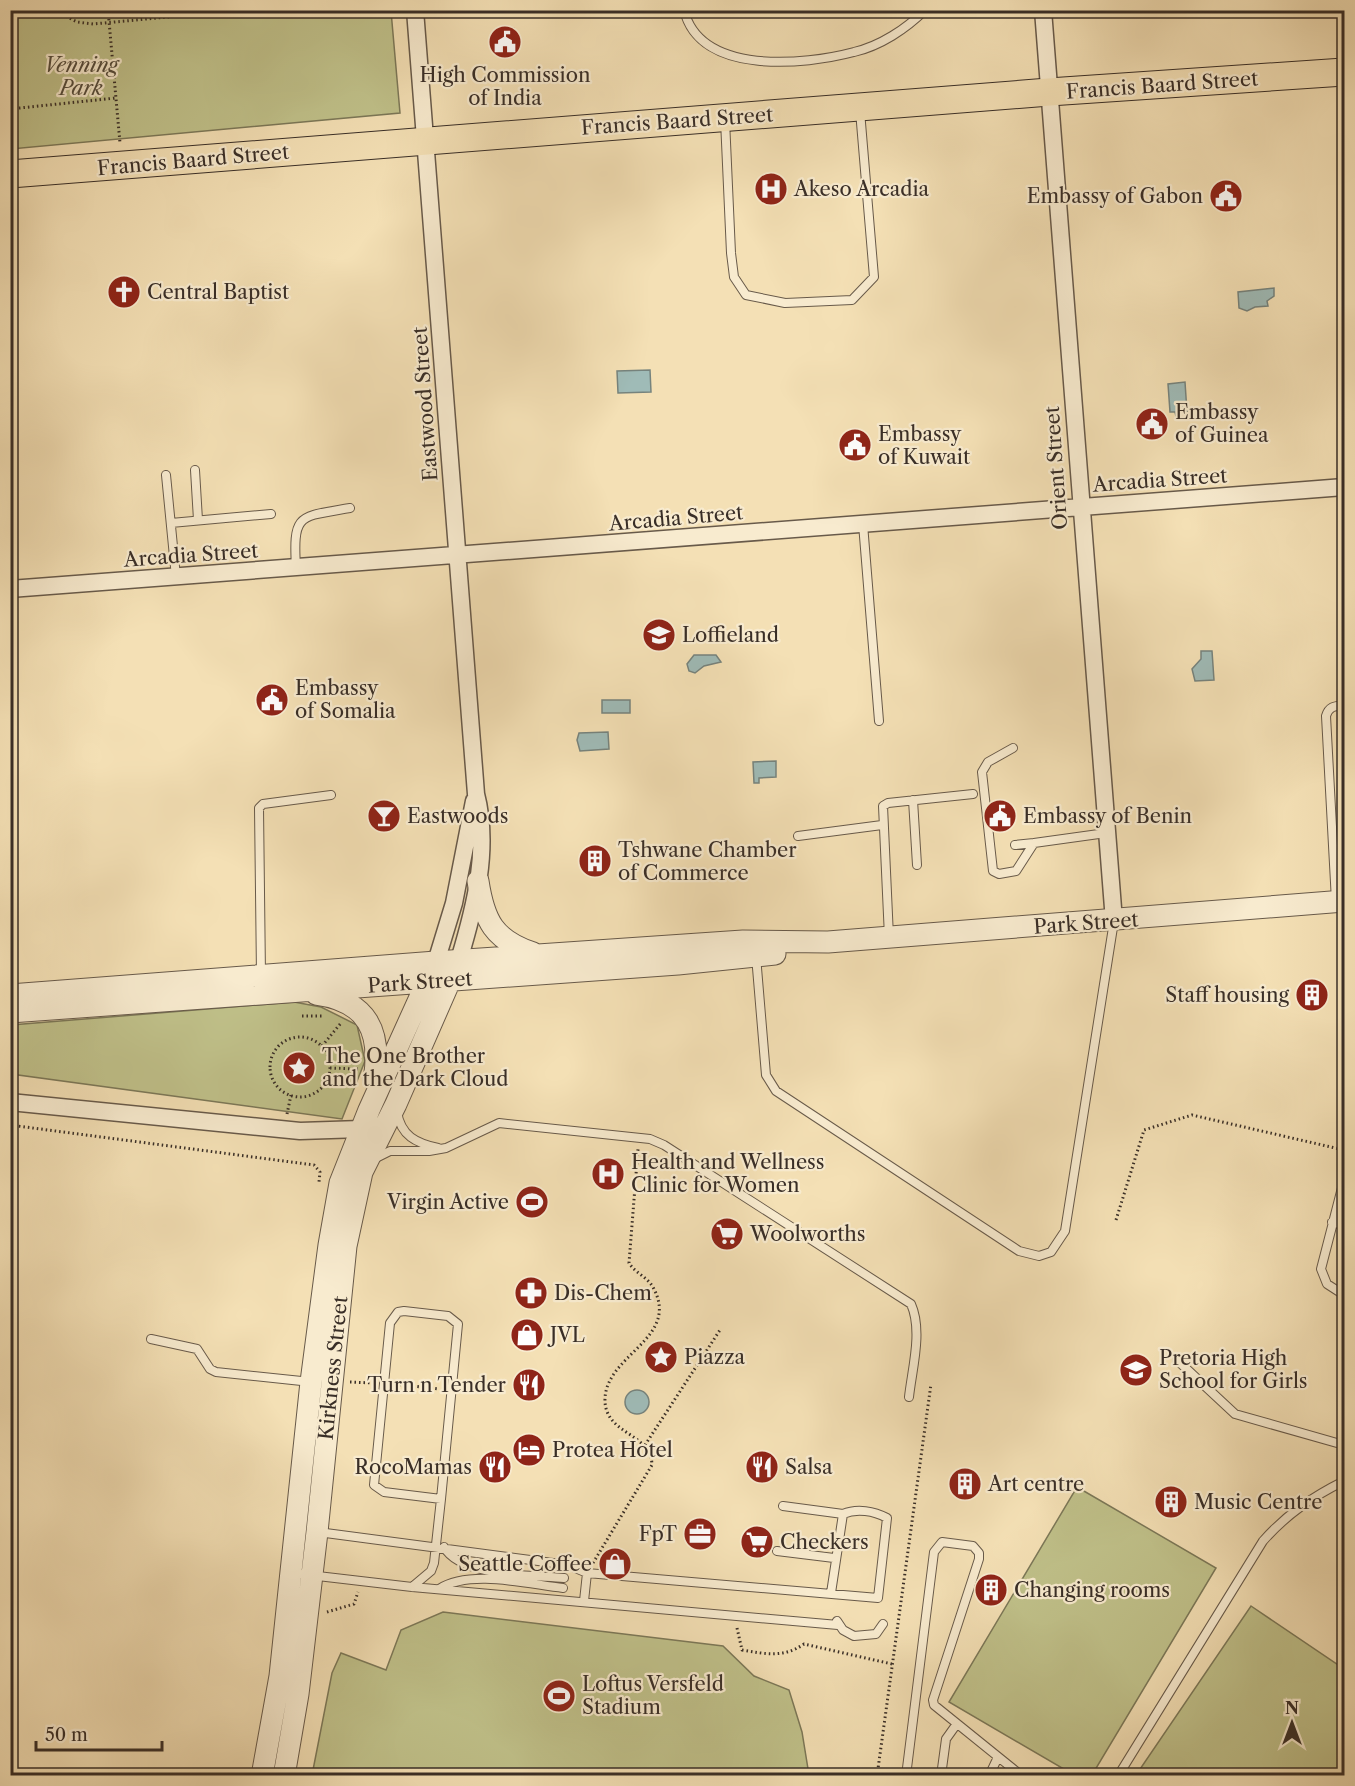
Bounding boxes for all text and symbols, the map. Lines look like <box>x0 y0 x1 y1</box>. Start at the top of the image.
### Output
public building icon: High Commission of India <box>487 24 523 60</box>
park label: Venning Park <box>44 53 120 100</box>
place label: High Commission of India <box>420 63 591 110</box>
street label: Francis Baard Street <box>1065 66 1259 104</box>
street label: Francis Baard Street <box>580 102 774 140</box>
street label: Francis Baard Street <box>96 140 290 180</box>
hospital icon: Akeso Arcadia <box>753 171 789 207</box>
place label: Akeso Arcadia <box>793 177 930 201</box>
public building icon: Embassy of Gabon <box>1208 178 1244 214</box>
place label: Embassy of Gabon <box>1027 184 1203 208</box>
church icon: Central Baptist <box>106 274 142 310</box>
place label: Central Baptist <box>147 280 289 304</box>
street label: Eastwood Street <box>408 326 442 482</box>
place label: Embassy of Guinea <box>1175 400 1269 447</box>
street label: Orient Street <box>1040 405 1072 531</box>
public building icon: Embassy of Guinea <box>1134 406 1170 442</box>
place label: Embassy of Kuwait <box>878 422 970 469</box>
public building icon: Embassy of Kuwait <box>837 427 873 463</box>
street label: Arcadia Street <box>1091 463 1228 497</box>
street label: Arcadia Street <box>607 500 744 536</box>
street label: Arcadia Street <box>122 538 259 572</box>
school or university icon: Loffieland <box>641 617 677 653</box>
place label: Loffieland <box>682 623 779 647</box>
place label: Embassy of Somalia <box>295 676 396 723</box>
public building icon: Embassy of Somalia <box>254 682 290 718</box>
bar icon: Eastwoods <box>366 798 402 834</box>
public building icon: Embassy of Benin <box>982 798 1018 834</box>
place label: Eastwoods <box>407 804 508 828</box>
place label: Embassy of Benin <box>1023 804 1193 828</box>
place label: Tshwane Chamber of Commerce <box>618 838 797 885</box>
building icon: Tshwane Chamber of Commerce <box>577 843 613 879</box>
street label: Park Street <box>1033 907 1139 939</box>
street label: Park Street <box>367 966 473 998</box>
building icon: Staff housing <box>1294 977 1330 1013</box>
place label: Staff housing <box>1165 983 1289 1007</box>
place label: The One Brother and the Dark Cloud <box>322 1044 508 1091</box>
place icon: The One Brother and the Dark Cloud <box>281 1050 317 1086</box>
place label: Health and Wellness Clinic for Women <box>631 1150 825 1197</box>
hospital icon: Health and Wellness Clinic for Women <box>590 1156 626 1192</box>
sports icon: Virgin Active <box>514 1184 550 1220</box>
place label: Virgin Active <box>386 1190 509 1214</box>
supermarket icon: Woolworths <box>709 1216 745 1252</box>
place label: Woolworths <box>749 1222 865 1246</box>
pharmacy icon: Dis-Chem <box>513 1275 549 1311</box>
place label: Dis-Chem <box>554 1281 652 1305</box>
street label: Kirkness Street <box>313 1295 353 1441</box>
shop icon: JVL <box>509 1317 545 1353</box>
place label: JVL <box>547 1323 585 1347</box>
place icon: Piazza <box>643 1339 679 1375</box>
place label: Piazza <box>684 1345 745 1369</box>
place label: Pretoria High School for Girls <box>1159 1346 1308 1393</box>
school or university icon: Pretoria High School for Girls <box>1118 1352 1154 1388</box>
restaurant icon: Turn n Tender <box>511 1367 547 1403</box>
place label: Turn n Tender <box>367 1373 507 1397</box>
hotel icon: Protea Hotel <box>511 1432 547 1468</box>
place label: Protea Hotel <box>552 1438 673 1462</box>
restaurant icon: RocoMamas <box>477 1449 513 1485</box>
restaurant icon: Salsa <box>744 1449 780 1485</box>
place label: RocoMamas <box>355 1455 472 1479</box>
place label: Salsa <box>785 1455 833 1479</box>
building icon: Art centre <box>947 1466 983 1502</box>
place label: Art centre <box>987 1472 1084 1496</box>
building icon: Music Centre <box>1153 1484 1189 1520</box>
place label: Music Centre <box>1194 1490 1322 1514</box>
office icon: FpT <box>682 1516 718 1552</box>
place label: FpT <box>639 1522 677 1546</box>
supermarket icon: Checkers <box>739 1524 775 1560</box>
place label: Checkers <box>780 1530 869 1554</box>
shop icon: Seattle Coffee <box>597 1546 633 1582</box>
place label: Seattle Coffee <box>458 1552 592 1576</box>
building icon: Changing rooms <box>973 1572 1009 1608</box>
place label: Changing rooms <box>1014 1578 1170 1602</box>
place label: Loftus Versfeld Stadium <box>582 1672 724 1719</box>
sports icon: Loftus Versfeld Stadium <box>541 1678 577 1714</box>
north arrow <box>1262 1693 1322 1753</box>
text: N <box>1285 1698 1299 1718</box>
scale bar <box>36 1714 162 1752</box>
text: 50 m <box>45 1724 88 1746</box>

